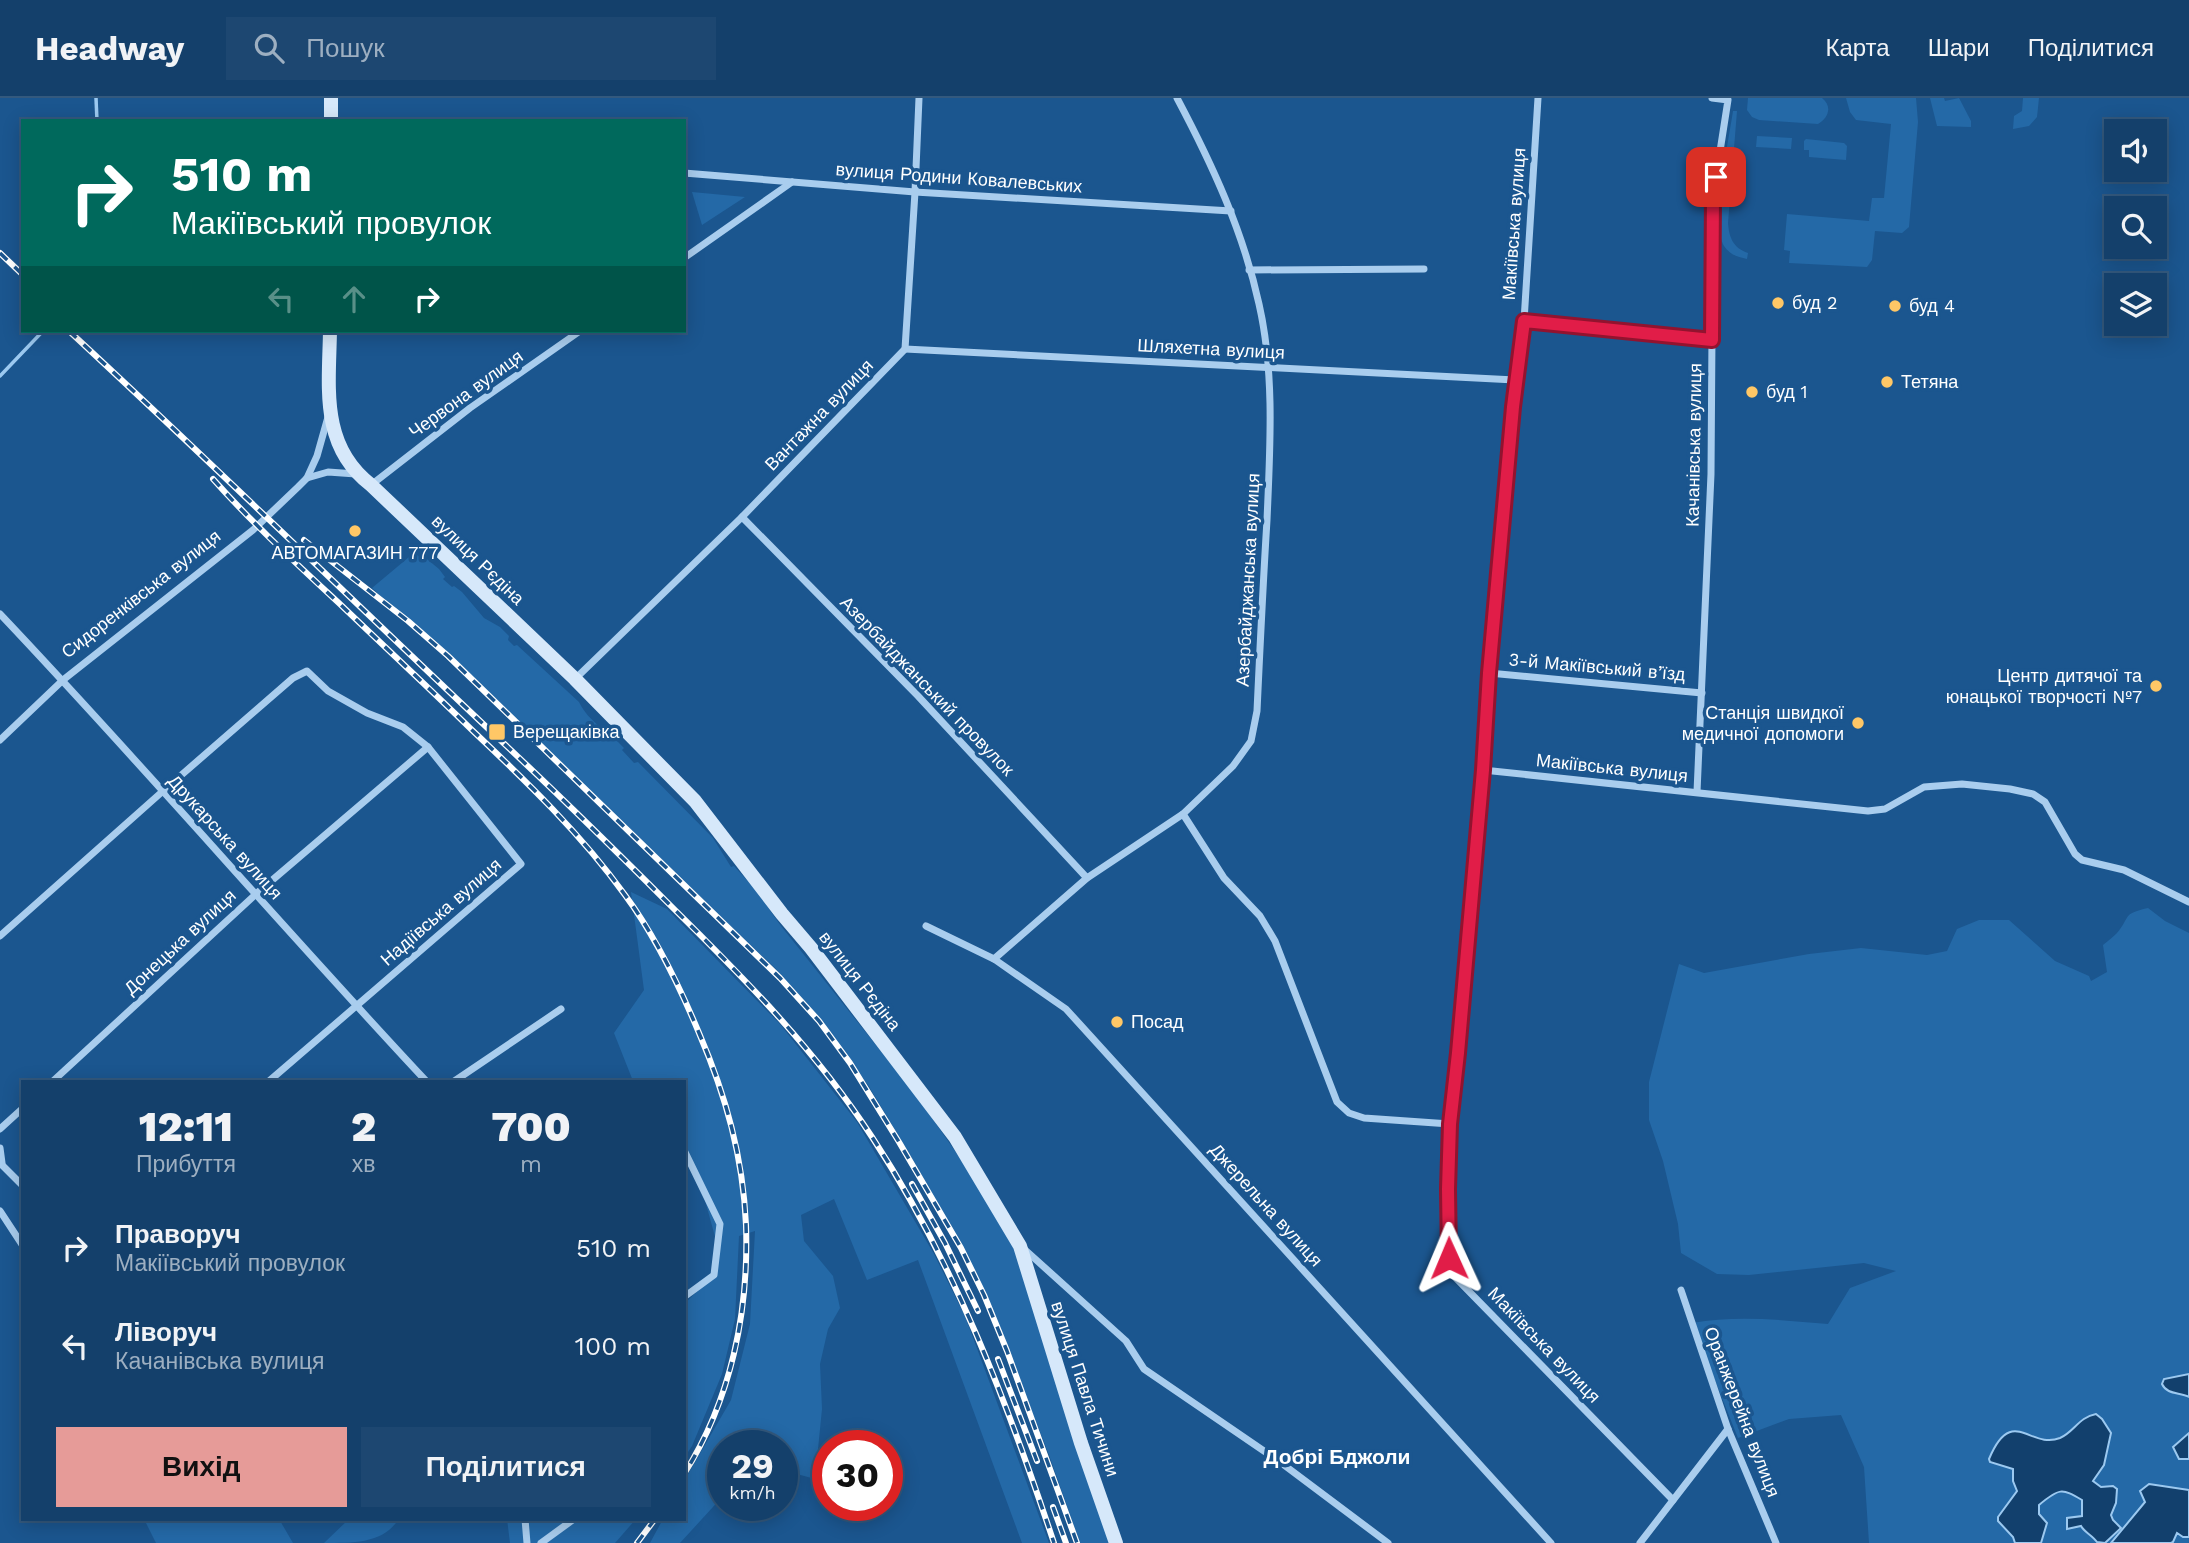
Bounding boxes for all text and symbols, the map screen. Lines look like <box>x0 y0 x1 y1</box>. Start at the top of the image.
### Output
search box <box>226 17 716 80</box>
text: Headway <box>35 29 184 68</box>
icon: search <box>250 29 288 67</box>
text: Пошук <box>306 33 385 63</box>
text: Карта <box>1825 34 1890 62</box>
text: Шари <box>1928 34 1990 62</box>
text: Поділитися <box>2028 34 2154 62</box>
map controls <box>2104 119 2167 336</box>
button: sound <box>2104 119 2167 182</box>
text: 510 m <box>171 145 312 203</box>
icon: right <box>56 147 147 238</box>
street label: Макіївська вулиця <box>1498 147 1529 301</box>
pin <box>1686 147 1746 207</box>
street label: вулиця Родини Ковалевських <box>835 158 1083 197</box>
icon: arrive <box>1697 158 1735 196</box>
button: search <box>2104 196 2167 259</box>
text: Макіївський провулок <box>171 204 491 242</box>
button: layers <box>2104 273 2167 336</box>
icon: left <box>262 280 300 318</box>
icon: ahead <box>335 280 373 318</box>
icon: right <box>408 280 446 318</box>
place label: буд 2 <box>1792 292 1837 313</box>
marker: буд 2 <box>1770 295 1786 311</box>
place label: буд 4 <box>1909 295 1955 316</box>
marker: буд 4 <box>1887 298 1903 314</box>
street label: Шляхетна вулиця <box>1137 334 1285 363</box>
street label: Червона вулиця <box>405 345 527 442</box>
street label: Вантажна вулиця <box>760 355 877 475</box>
street label: Качанівська вулиця <box>1682 363 1705 527</box>
place label: Тетяна <box>1901 371 1959 392</box>
marker: Тетяна <box>1879 374 1895 390</box>
place label: буд 1 <box>1766 381 1808 402</box>
marker: буд 1 <box>1744 384 1760 400</box>
street label: Азербайджанська вулиця <box>1231 473 1264 687</box>
street label: вулиця Рєдіна <box>428 510 530 610</box>
marker: АВТОМАГАЗИН 777 <box>347 523 363 539</box>
street label: Сидоренківська вулиця <box>57 525 224 662</box>
place label: АВТОМАГАЗИН 777 <box>272 542 438 563</box>
street label: Азербайджанський провулок <box>836 592 1019 780</box>
street label: 3-й Макіївський в’їзд <box>1508 648 1687 685</box>
place label: Центр дитячої та юнацької творчості №7 <box>1946 665 2143 707</box>
marker: Центр дитячої та юнацької творчості №7 <box>2148 678 2164 694</box>
place label: Станція швидкої медичної допомоги <box>1682 702 1844 744</box>
marker: Станція швидкої медичної допомоги <box>1850 715 1866 731</box>
place label: Верещаківка <box>513 721 621 742</box>
marker: Верещаківка <box>487 722 507 742</box>
street label: Макіївська вулиця <box>1535 749 1689 786</box>
street label: Друкарська вулиця <box>164 770 287 903</box>
street label: Надіївська вулиця <box>376 853 505 970</box>
street label: Донецька вулиця <box>120 885 240 999</box>
street label: вулиця Рєдіна <box>815 927 906 1035</box>
place label: Посад <box>1131 1011 1184 1032</box>
marker: Посад <box>1109 1014 1125 1030</box>
text: 12:11 <box>139 1102 233 1151</box>
text: 2 <box>351 1102 376 1151</box>
text: 700 <box>491 1102 571 1151</box>
street label: Джерельна вулиця <box>1206 1139 1327 1270</box>
text: Прибуття <box>136 1151 236 1178</box>
text: хв <box>352 1151 375 1178</box>
text: m <box>520 1151 542 1178</box>
text: Праворуч <box>115 1219 241 1249</box>
position arrow <box>1412 1221 1486 1295</box>
icon: right <box>56 1229 94 1267</box>
text: 510 m <box>576 1233 651 1263</box>
text: Макіївський провулок <box>115 1250 345 1277</box>
street label: Макіївська вулиця <box>1484 1282 1605 1407</box>
street label: вулиця Павла Тичини <box>1047 1299 1124 1479</box>
text: Ліворуч <box>115 1317 217 1347</box>
street label: Оранжерейна вулиця <box>1700 1324 1785 1500</box>
icon: left <box>56 1327 94 1365</box>
text: 100 m <box>575 1331 651 1361</box>
text: Качанівська вулиця <box>115 1348 325 1375</box>
button: Вихід <box>56 1427 347 1507</box>
button: Поділитися <box>361 1427 651 1507</box>
speed limit sign: 30 <box>812 1430 903 1521</box>
district label: Добрі Бджоли <box>1263 1444 1411 1469</box>
text: 29 <box>731 1445 774 1487</box>
text: km/h <box>729 1482 776 1503</box>

